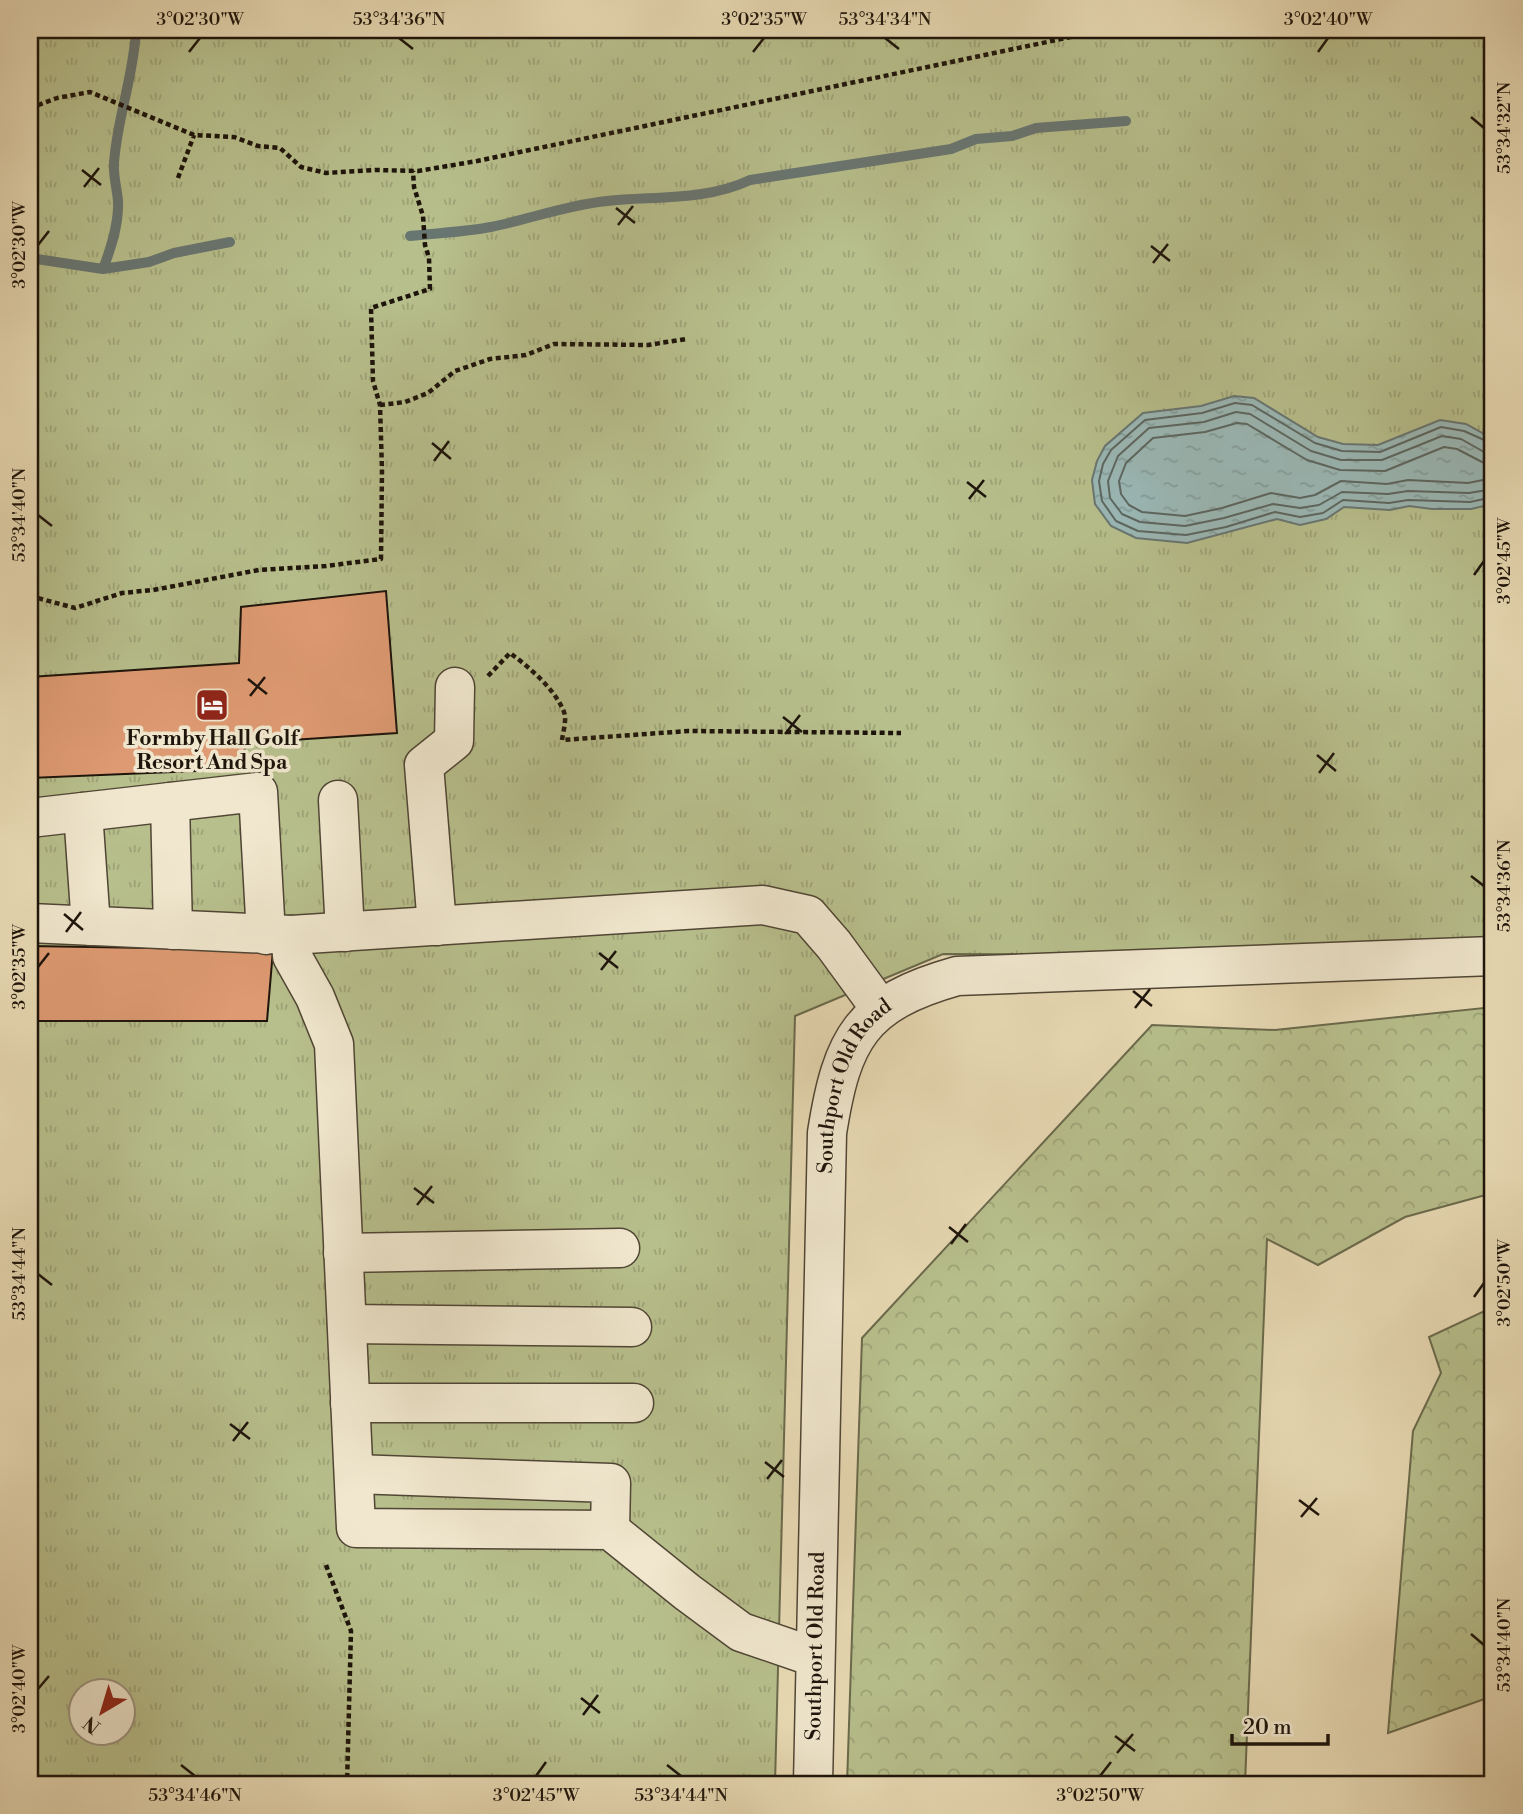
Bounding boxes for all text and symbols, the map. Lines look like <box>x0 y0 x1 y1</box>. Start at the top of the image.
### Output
text: 3°02'30"W <box>156 8 245 31</box>
text: 53°34'36"N <box>353 8 446 31</box>
text: 3°02'35"W <box>721 8 808 31</box>
text: 53°34'34"N <box>839 8 932 31</box>
text: 3°02'40"W <box>1284 8 1373 31</box>
text: 53°34'32"N <box>1493 81 1516 174</box>
text: 3°02'30"W <box>8 200 31 289</box>
text: 53°34'40"N <box>8 467 31 562</box>
text: 3°02'45"W <box>1493 517 1516 604</box>
hotel icon: Formby Hall Golf Resort And Spa <box>193 686 231 724</box>
place label: Formby Hall Golf Resort And Spa <box>126 726 300 776</box>
text: 53°34'36"N <box>1493 839 1516 932</box>
text: 3°02'35"W <box>8 923 31 1010</box>
street label: Southport Old Road <box>813 993 897 1174</box>
text: 53°34'44"N <box>8 1227 31 1321</box>
text: 3°02'50"W <box>1493 1238 1516 1327</box>
street label: Southport Old Road <box>801 1551 831 1741</box>
text: 53°34'40"N <box>1493 1597 1516 1692</box>
text: 3°02'40"W <box>8 1644 31 1733</box>
north arrow <box>66 1678 136 1748</box>
scale bar <box>1232 1702 1329 1746</box>
text: N <box>79 1711 105 1739</box>
text: 20 m <box>1243 1715 1292 1741</box>
text: 53°34'46"N <box>148 1784 242 1807</box>
text: 3°02'45"W <box>493 1784 580 1807</box>
text: 53°34'44"N <box>634 1784 728 1807</box>
text: 3°02'50"W <box>1056 1784 1145 1807</box>

